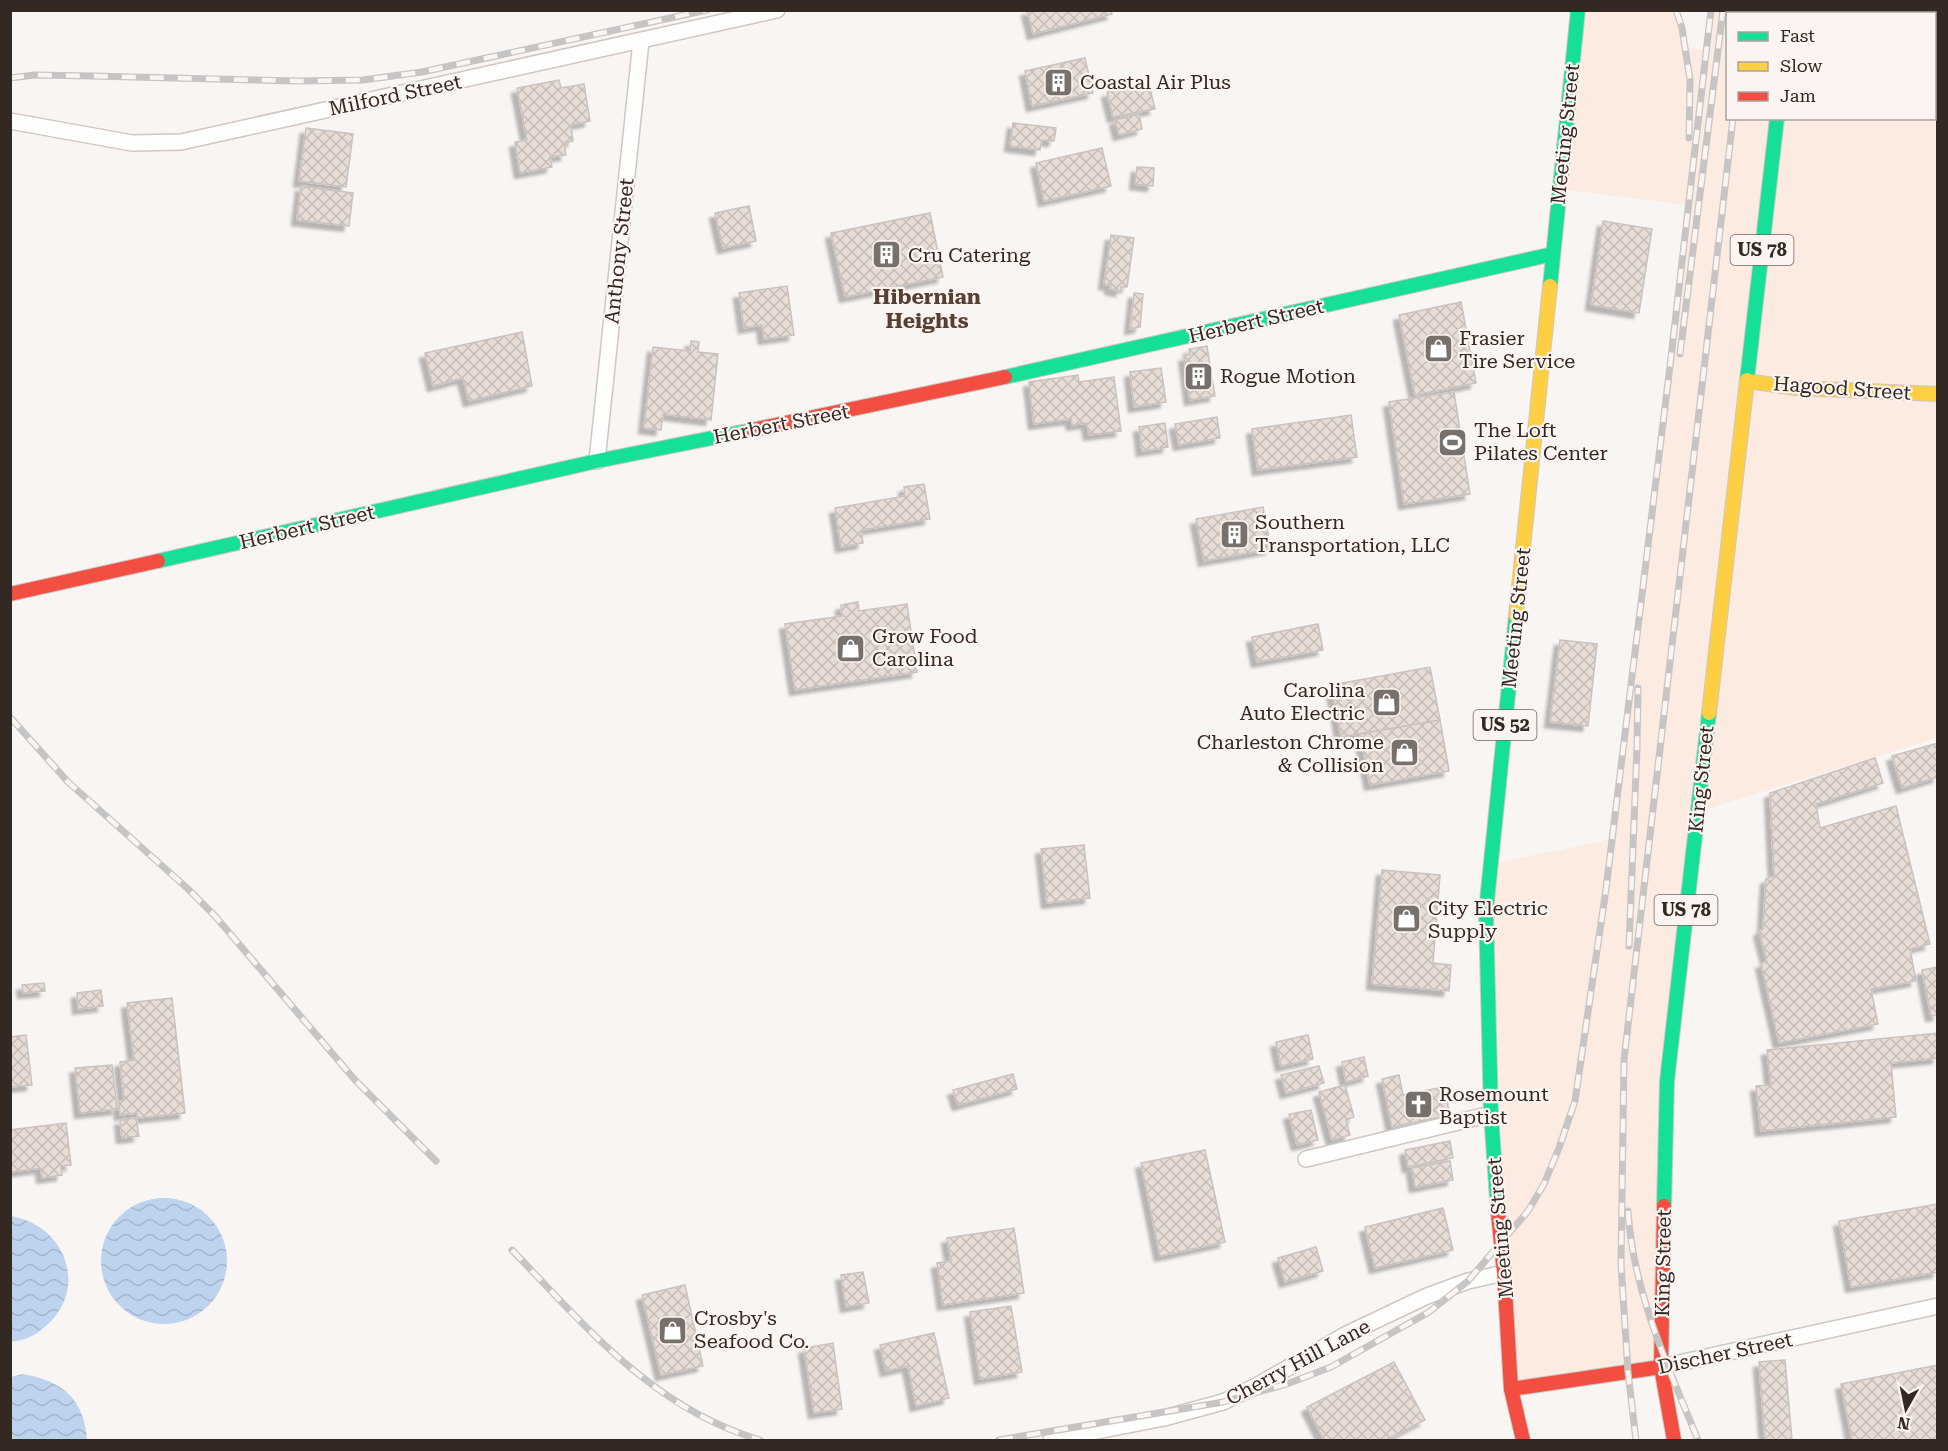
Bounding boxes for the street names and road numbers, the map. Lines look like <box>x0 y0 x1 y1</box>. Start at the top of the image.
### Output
street label: Meeting Street <box>1546 62 1584 206</box>
street label: Milford Street <box>327 69 464 121</box>
street label: Anthony Street <box>599 176 639 325</box>
road number: US 78 <box>1730 235 1794 265</box>
street label: Herbert Street <box>1186 294 1326 348</box>
street label: Hagood Street <box>1772 371 1912 405</box>
street label: Herbert Street <box>711 399 852 449</box>
street label: Herbert Street <box>237 500 377 554</box>
street label: Meeting Street <box>1497 546 1535 690</box>
road number: US 52 <box>1474 710 1537 740</box>
street label: King Street <box>1683 724 1719 834</box>
road number: US 78 <box>1654 895 1718 925</box>
street label: Meeting Street <box>1482 1156 1518 1300</box>
street label: King Street <box>1650 1208 1676 1317</box>
street label: Cherry Hill Lane <box>1222 1314 1374 1410</box>
street label: Discher Street <box>1655 1327 1795 1379</box>

